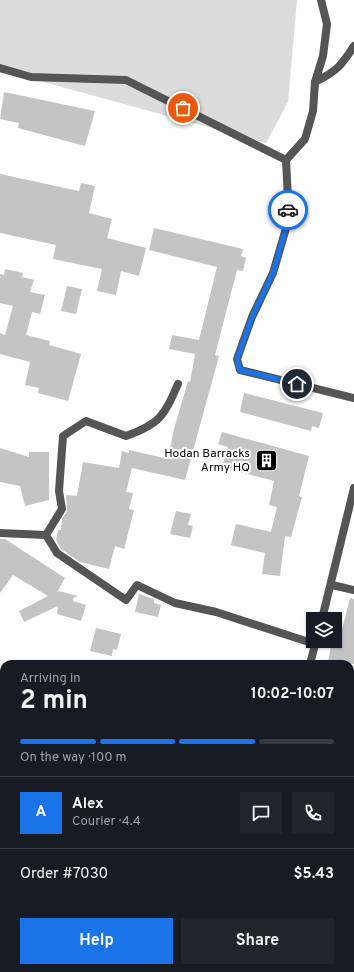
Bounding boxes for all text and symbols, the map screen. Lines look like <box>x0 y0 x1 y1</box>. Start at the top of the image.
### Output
pin <box>166 91 200 125</box>
icon: bag <box>172 97 194 119</box>
courier <box>268 190 308 230</box>
icon: car <box>277 199 299 221</box>
pin <box>280 367 314 401</box>
icon: home <box>286 373 308 395</box>
place label: Hodan Barracks Army HQ <box>164 446 250 476</box>
building icon: Hodan Barracks Army HQ <box>253 448 279 474</box>
map controls <box>306 612 342 648</box>
button: layers <box>306 612 342 648</box>
text: Arriving in <box>20 671 81 687</box>
text: 2 min <box>20 685 88 718</box>
text: 10:02–10:07 <box>251 685 334 704</box>
text: On the way · 100 m <box>20 750 127 766</box>
button: chat <box>240 792 282 834</box>
button: phone <box>292 792 334 834</box>
text: Alex <box>72 795 104 814</box>
text: A <box>36 803 46 822</box>
text: Courier · 4.4 <box>72 814 141 830</box>
text: Order #7030 <box>20 865 108 884</box>
text: $5.43 <box>294 865 334 884</box>
button: Help <box>20 918 173 964</box>
button: Share <box>181 918 334 964</box>

